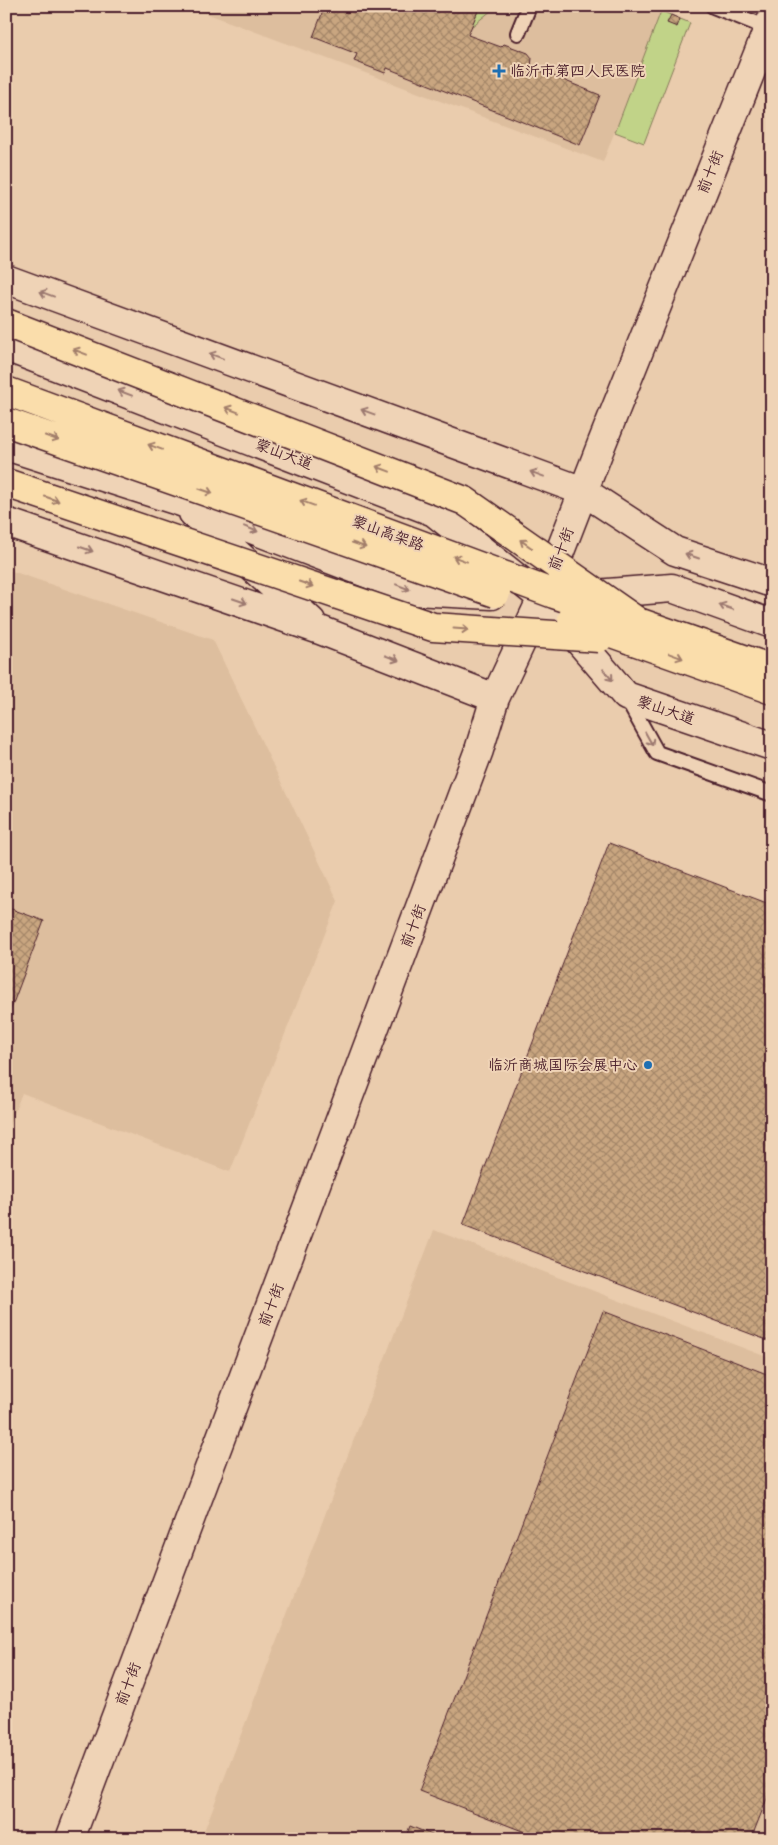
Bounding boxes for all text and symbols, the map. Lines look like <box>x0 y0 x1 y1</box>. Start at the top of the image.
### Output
place label: 临沂市第四人民医院 <box>510 63 645 82</box>
marker: 临沂市第四人民医院 <box>492 64 506 78</box>
street label: 前十街 <box>695 149 729 197</box>
one-way arrow <box>40 289 55 298</box>
one-way arrow <box>73 347 88 356</box>
one-way arrow <box>209 351 224 360</box>
one-way arrow <box>118 388 133 397</box>
one-way arrow <box>225 405 240 415</box>
one-way arrow <box>361 407 377 416</box>
one-way arrow <box>44 434 60 443</box>
street label: 蒙山大道 <box>252 437 315 475</box>
one-way arrow <box>148 442 163 451</box>
one-way arrow <box>376 464 391 473</box>
one-way arrow <box>530 469 546 478</box>
one-way arrow <box>197 487 213 496</box>
one-way arrow <box>44 495 60 504</box>
one-way arrow <box>300 498 316 507</box>
street label: 蒙山高架路 <box>349 514 426 556</box>
one-way arrow <box>243 525 259 534</box>
street label: 前十街 <box>546 525 579 574</box>
one-way arrow <box>520 539 534 549</box>
one-way arrow <box>351 541 366 550</box>
one-way arrow <box>77 544 93 554</box>
one-way arrow <box>685 551 701 561</box>
one-way arrow <box>453 554 468 564</box>
one-way arrow <box>298 580 313 589</box>
one-way arrow <box>395 583 410 592</box>
one-way arrow <box>231 596 247 606</box>
one-way arrow <box>718 602 734 612</box>
one-way arrow <box>453 624 469 633</box>
one-way arrow <box>668 652 684 661</box>
one-way arrow <box>384 653 399 663</box>
one-way arrow <box>602 668 613 681</box>
street label: 蒙山大道 <box>634 694 697 730</box>
one-way arrow <box>644 731 654 746</box>
street label: 前十街 <box>398 902 431 951</box>
place label: 临沂商城国际会展中心 <box>488 1057 638 1076</box>
marker: 临沂商城国际会展中心 <box>642 1059 654 1071</box>
street label: 前十街 <box>256 1281 289 1330</box>
street label: 前十街 <box>113 1660 146 1709</box>

